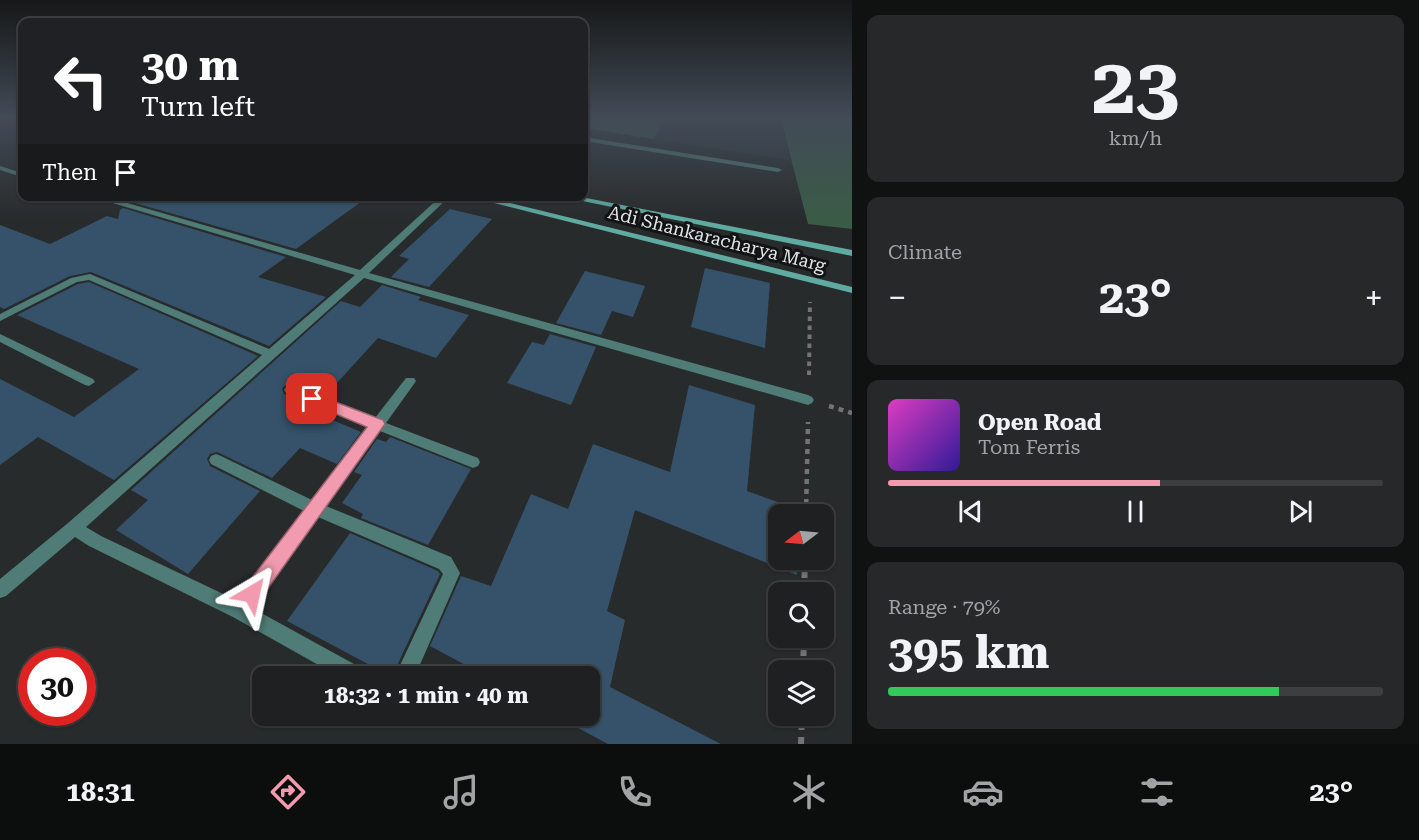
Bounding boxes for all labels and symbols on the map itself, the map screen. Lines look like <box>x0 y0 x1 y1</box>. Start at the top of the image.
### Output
street label: Adi Shankaracharya Marg <box>606 201 829 276</box>
pin <box>286 373 337 424</box>
north arrow <box>768 504 834 570</box>
position arrow <box>220 562 284 626</box>
speed limit sign: 30 <box>18 648 96 726</box>

